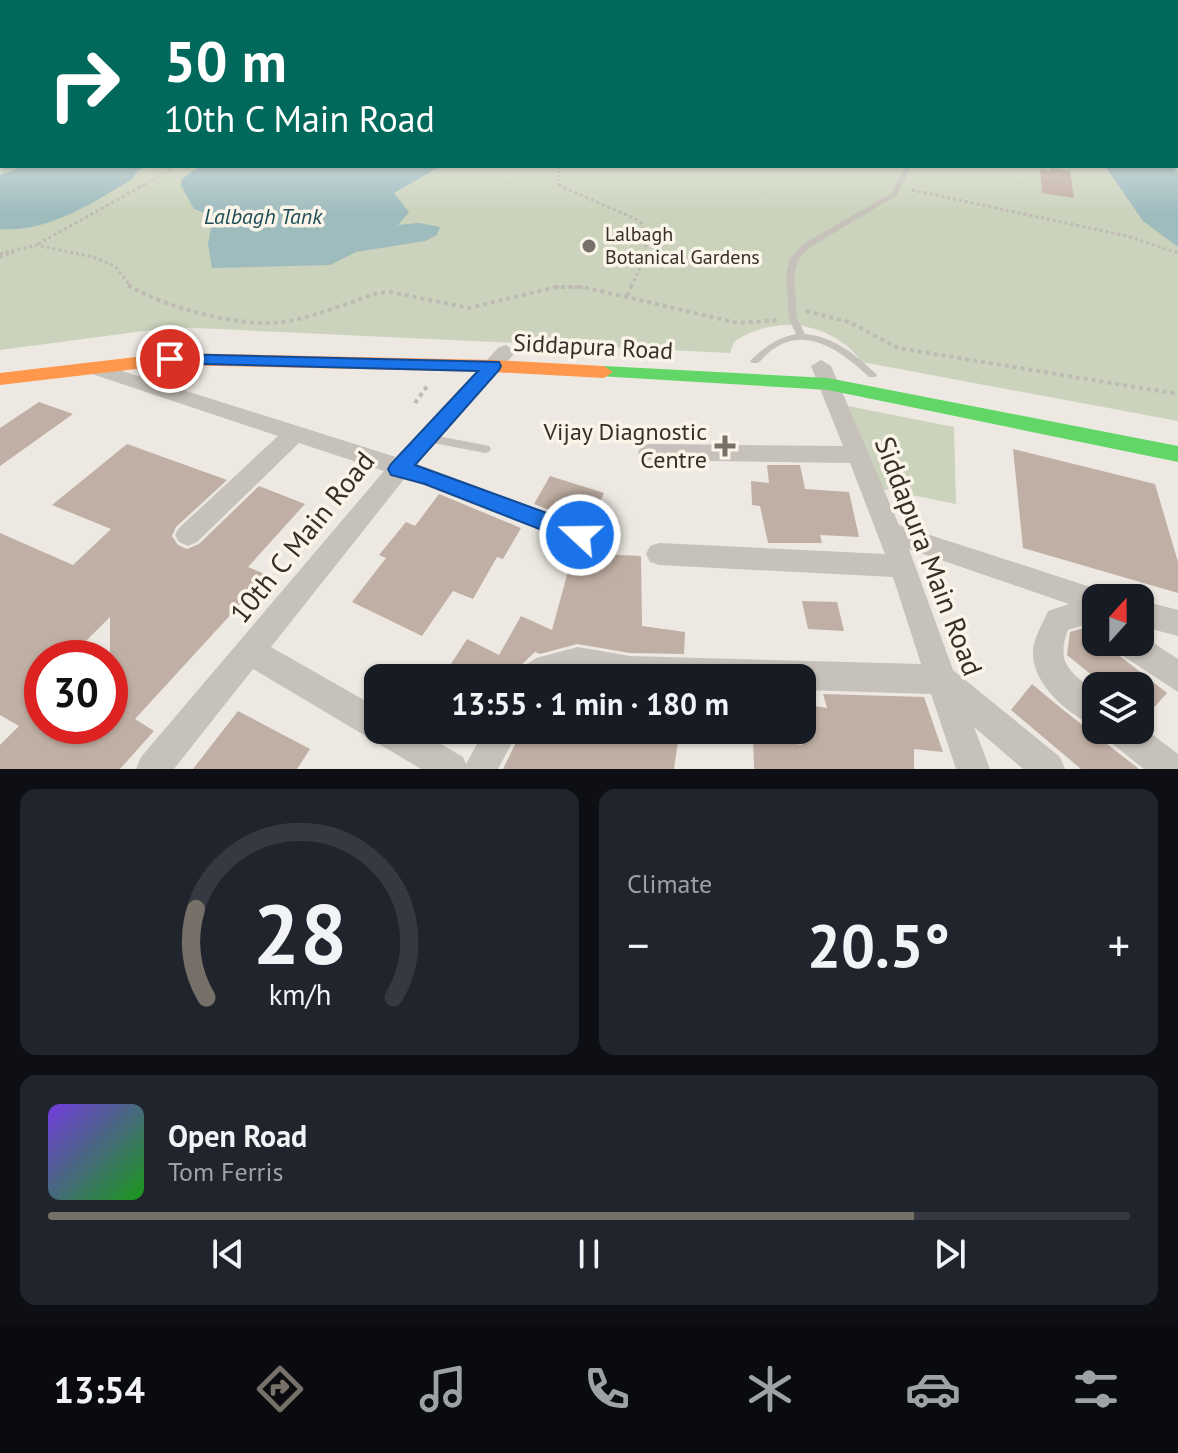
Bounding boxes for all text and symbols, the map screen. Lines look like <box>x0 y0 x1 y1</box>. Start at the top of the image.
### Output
text: 50 m <box>164 25 287 97</box>
icon: right <box>32 32 136 136</box>
text: 10th C Main Road <box>164 95 435 142</box>
water label: Lalbagh Tank <box>204 202 323 230</box>
place label: Lalbagh Botanical Gardens <box>605 221 760 270</box>
marker: Lalbagh Botanical Gardens <box>580 237 598 255</box>
pin <box>136 325 204 393</box>
street label: Siddapura Road <box>512 327 674 366</box>
icon: arrive <box>148 337 192 381</box>
place label: Vijay Diagnostic Centre <box>542 416 707 475</box>
street label: Siddapura Main Road <box>867 431 992 681</box>
marker: Vijay Diagnostic Centre <box>714 435 736 457</box>
street label: 10th C Main Road <box>221 443 382 630</box>
position arrow <box>538 493 622 577</box>
north arrow <box>1082 584 1154 656</box>
map controls <box>1082 584 1154 744</box>
speed limit sign: 30 <box>24 640 128 744</box>
button: layers <box>1082 672 1154 744</box>
text: 13:55 · 1 min · 180 m <box>451 684 729 723</box>
text: Climate <box>627 867 712 900</box>
text: 28 <box>252 879 347 987</box>
text: 20.5° <box>807 906 950 984</box>
text: − <box>627 916 649 973</box>
text: + <box>1108 916 1130 973</box>
text: km/h <box>268 976 331 1013</box>
text: Open Road <box>168 1116 307 1155</box>
text: Tom Ferris <box>168 1155 283 1188</box>
icon: previous <box>206 1232 250 1276</box>
icon: pause <box>567 1232 611 1276</box>
icon: next <box>928 1232 972 1276</box>
icon: directions <box>252 1361 308 1417</box>
icon: music <box>415 1361 471 1417</box>
icon: phone <box>579 1361 635 1417</box>
icon: climate <box>742 1361 798 1417</box>
icon: car <box>905 1361 961 1417</box>
icon: filters <box>1068 1361 1124 1417</box>
text: 13:54 <box>54 1366 145 1413</box>

